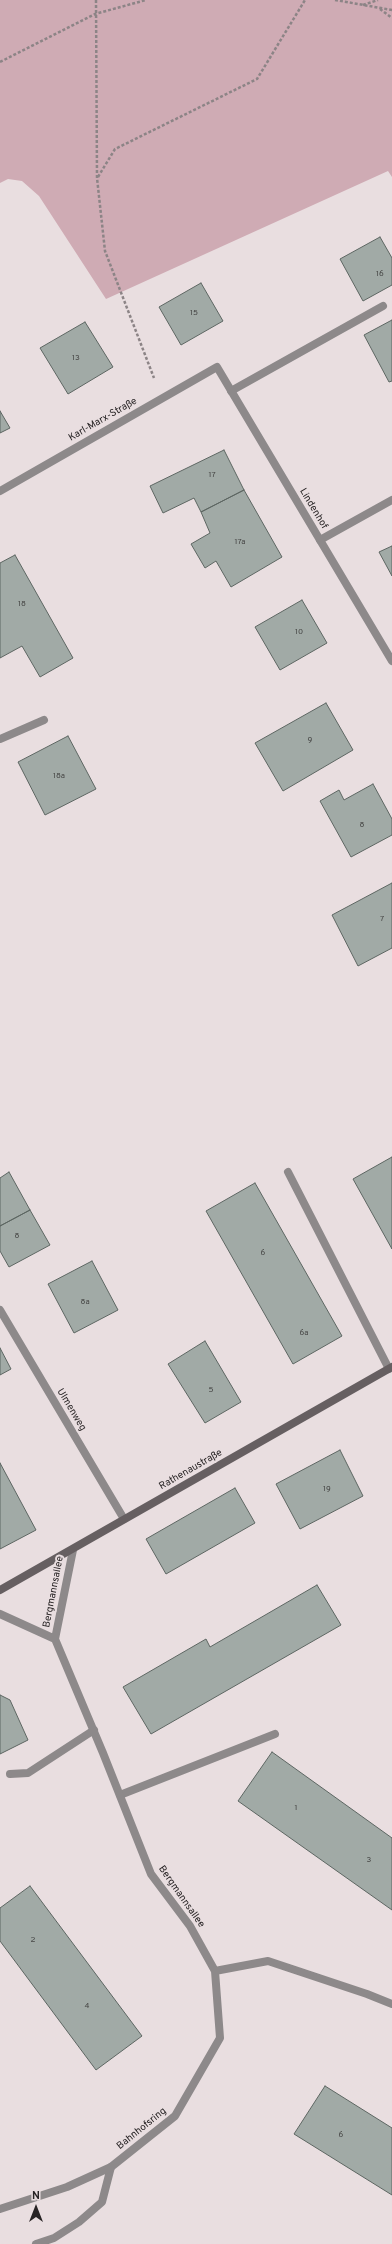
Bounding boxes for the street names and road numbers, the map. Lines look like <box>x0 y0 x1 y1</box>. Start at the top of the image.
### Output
street label: Karl-Marx-Straße <box>67 396 139 444</box>
street label: Lindenhof <box>296 487 330 531</box>
street label: Ulmenweg <box>54 1387 88 1433</box>
street label: Rathenaustraße <box>157 1447 225 1493</box>
street label: Bergmannsallee <box>41 1555 67 1629</box>
street label: Bergmannsallee <box>155 1864 207 1930</box>
street label: Bahnhofsring <box>115 2105 169 2153</box>

